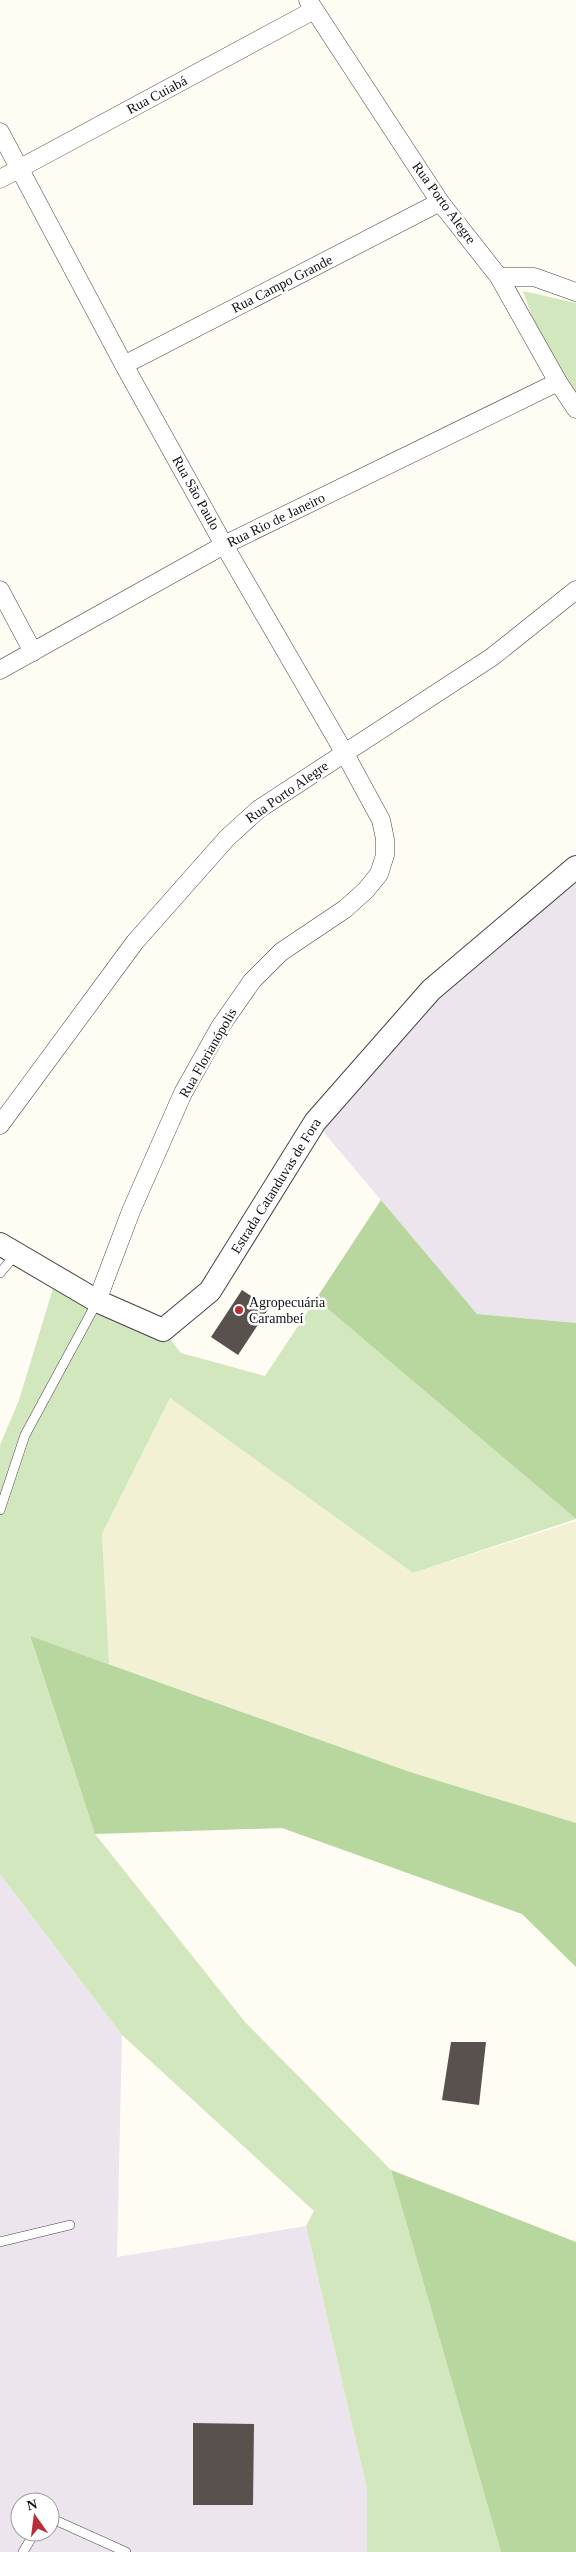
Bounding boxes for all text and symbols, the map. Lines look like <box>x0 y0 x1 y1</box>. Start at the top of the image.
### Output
street label: Rua Cuiabá <box>124 73 190 117</box>
street label: Rua Porto Alegre <box>409 159 479 247</box>
street label: Rua Campo Grande <box>229 252 335 316</box>
street label: Rua São Paulo <box>169 453 223 533</box>
street label: Rua Rio de Janeiro <box>225 490 327 550</box>
street label: Rua Porto Alegre <box>243 758 331 826</box>
street label: Rua Florianópolis <box>176 1006 240 1100</box>
street label: Estrada Catanduvas de Fora <box>228 1115 324 1256</box>
place label: Agropecuária Carambeí <box>249 1295 326 1326</box>
marker: Agropecuária Carambeí <box>233 1304 245 1316</box>
north arrow <box>10 2492 60 2542</box>
text: N <box>25 2496 39 2513</box>

